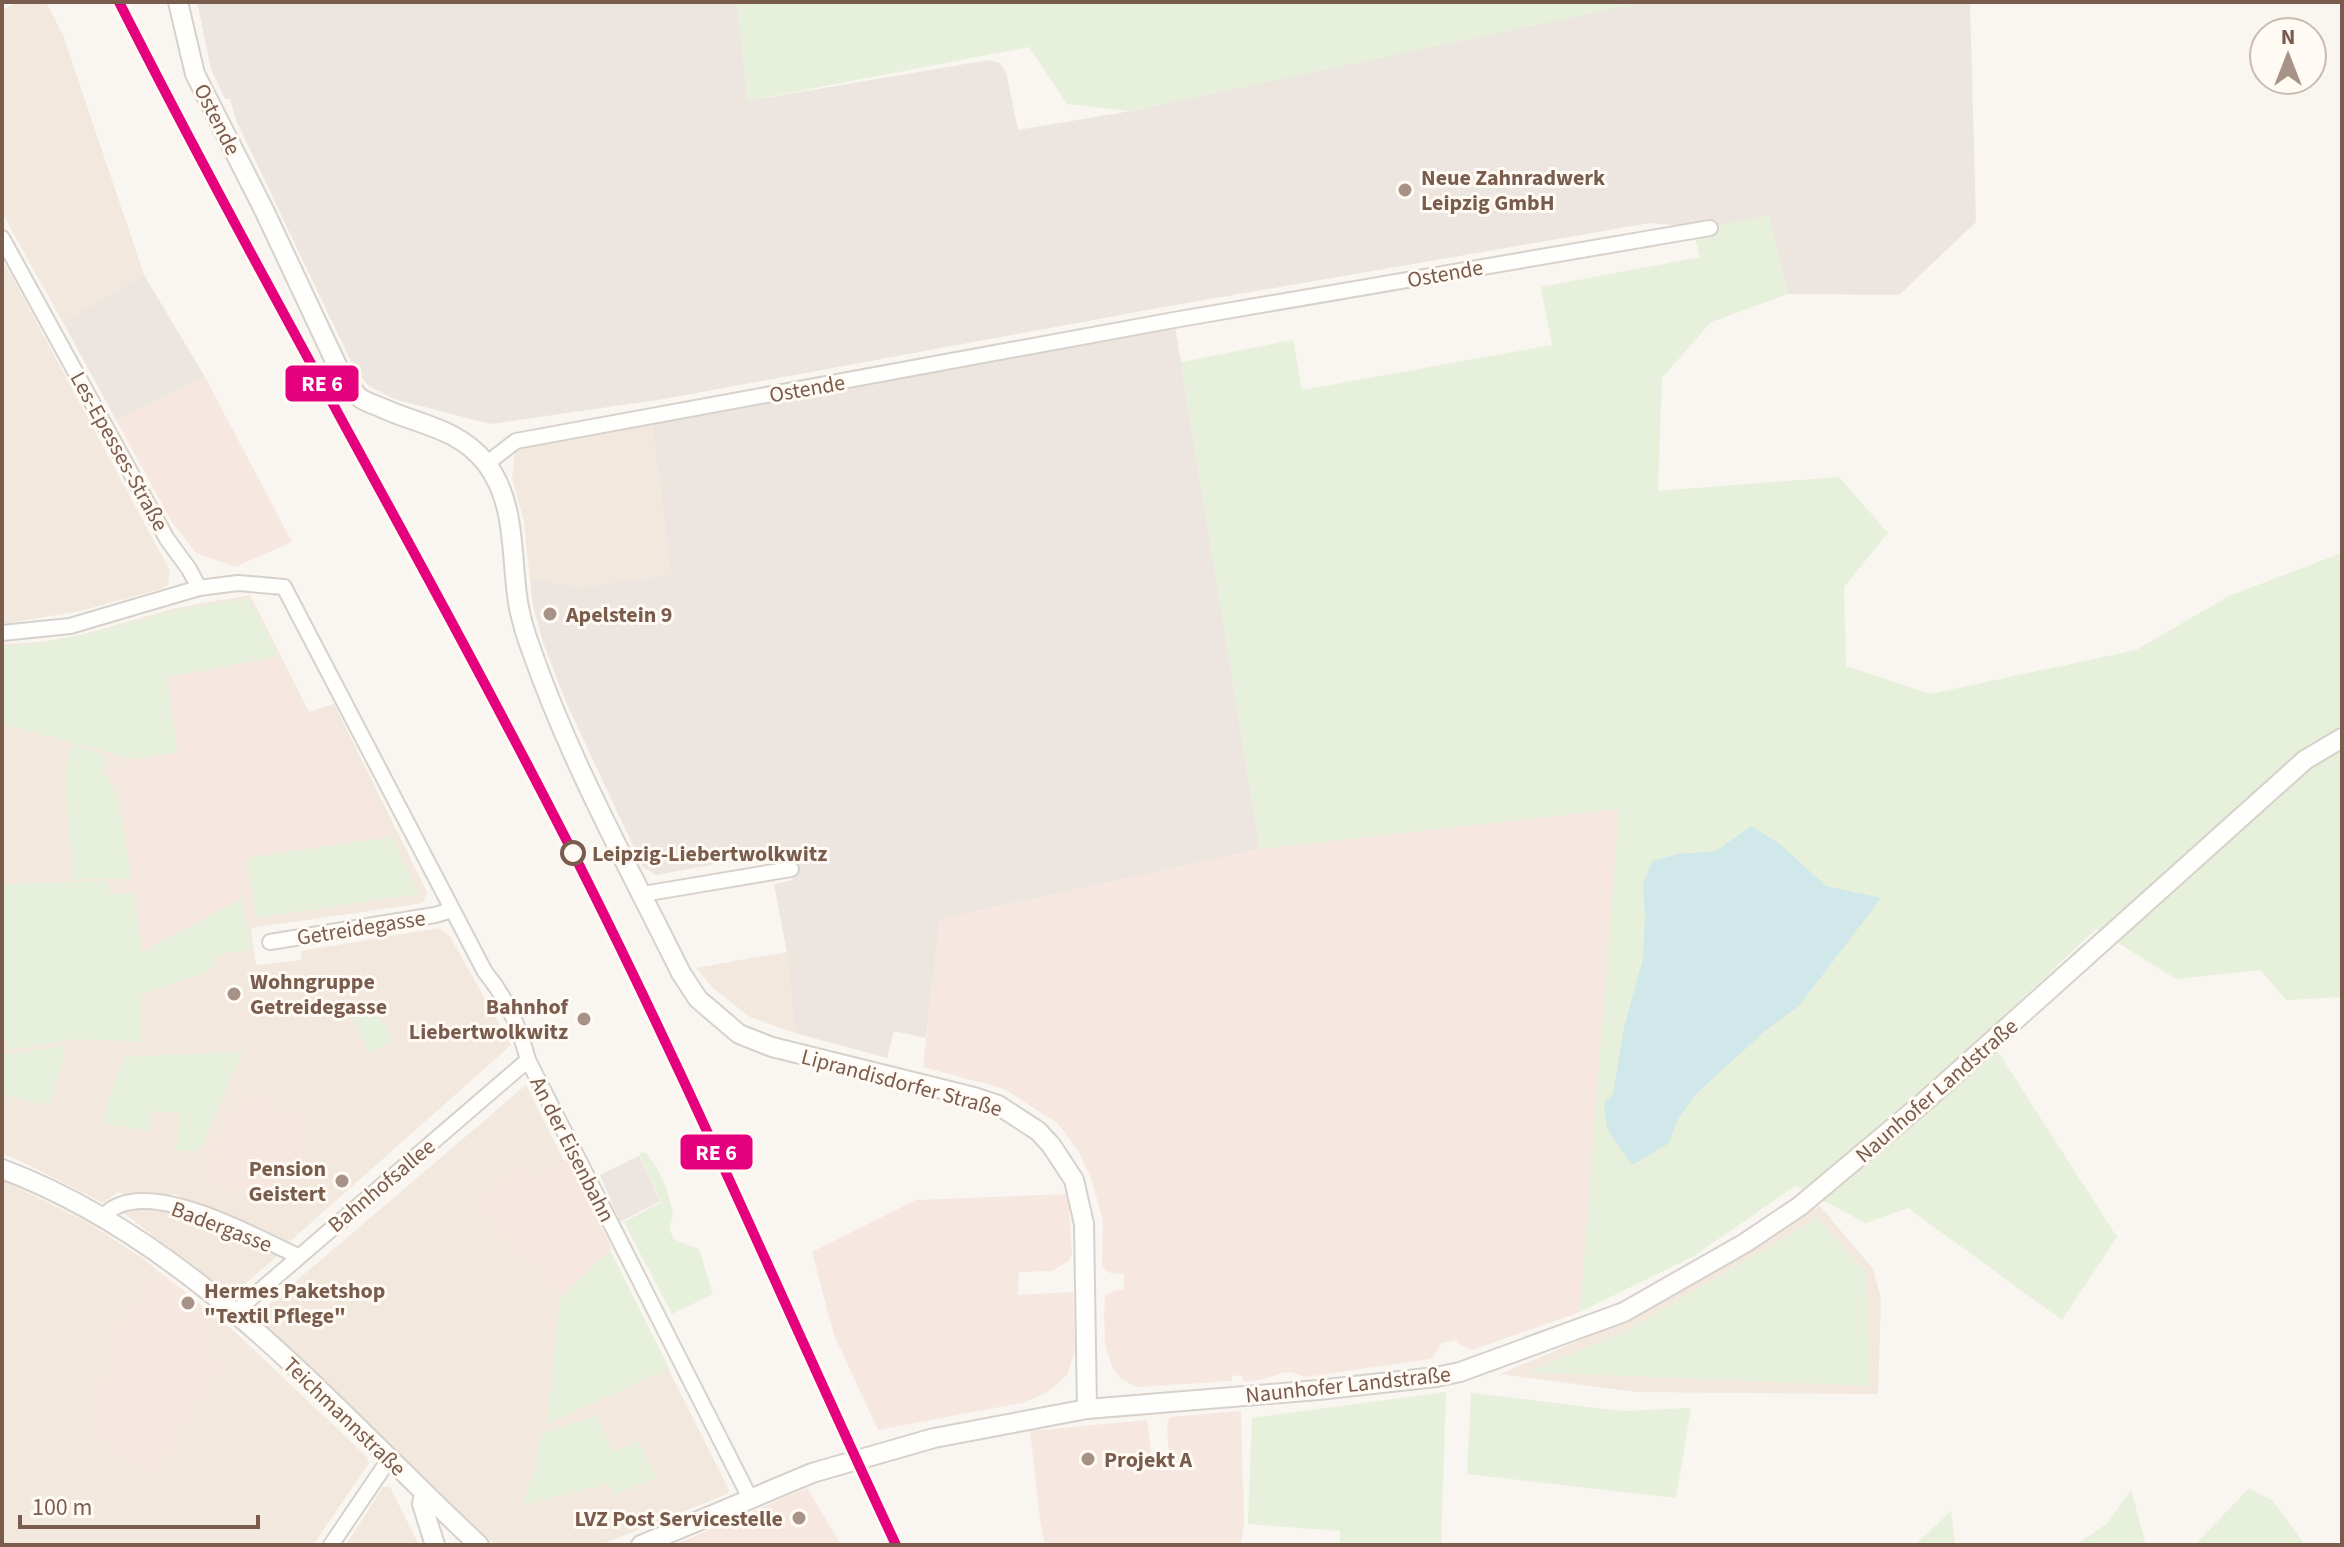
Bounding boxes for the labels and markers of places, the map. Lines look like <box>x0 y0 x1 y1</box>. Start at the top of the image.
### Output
place label: Neue Zahnradwerk Leipzig GmbH <box>1421 162 1605 219</box>
marker: Neue Zahnradwerk Leipzig GmbH <box>1396 181 1414 199</box>
place label: Apelstein 9 <box>565 599 672 631</box>
marker: Apelstein 9 <box>541 605 559 623</box>
place label: Leipzig-Liebertwolkwitz <box>592 838 827 870</box>
marker: Leipzig-Liebertwolkwitz <box>561 841 585 865</box>
place label: Wohngruppe Getreidegasse <box>250 966 387 1023</box>
marker: Wohngruppe Getreidegasse <box>225 985 243 1003</box>
place label: Bahnhof Liebertwolkwitz <box>409 991 569 1048</box>
marker: Bahnhof Liebertwolkwitz <box>575 1010 593 1028</box>
place label: Pension Geistert <box>249 1153 327 1210</box>
marker: Pension Geistert <box>333 1172 351 1190</box>
place label: Hermes Paketshop "Textil Pflege" <box>204 1275 385 1332</box>
marker: Hermes Paketshop "Textil Pflege" <box>179 1294 197 1312</box>
place label: Projekt A <box>1104 1444 1192 1476</box>
marker: Projekt A <box>1079 1450 1097 1468</box>
place label: LVZ Post Servicestelle <box>574 1503 783 1535</box>
marker: LVZ Post Servicestelle <box>790 1509 808 1527</box>

